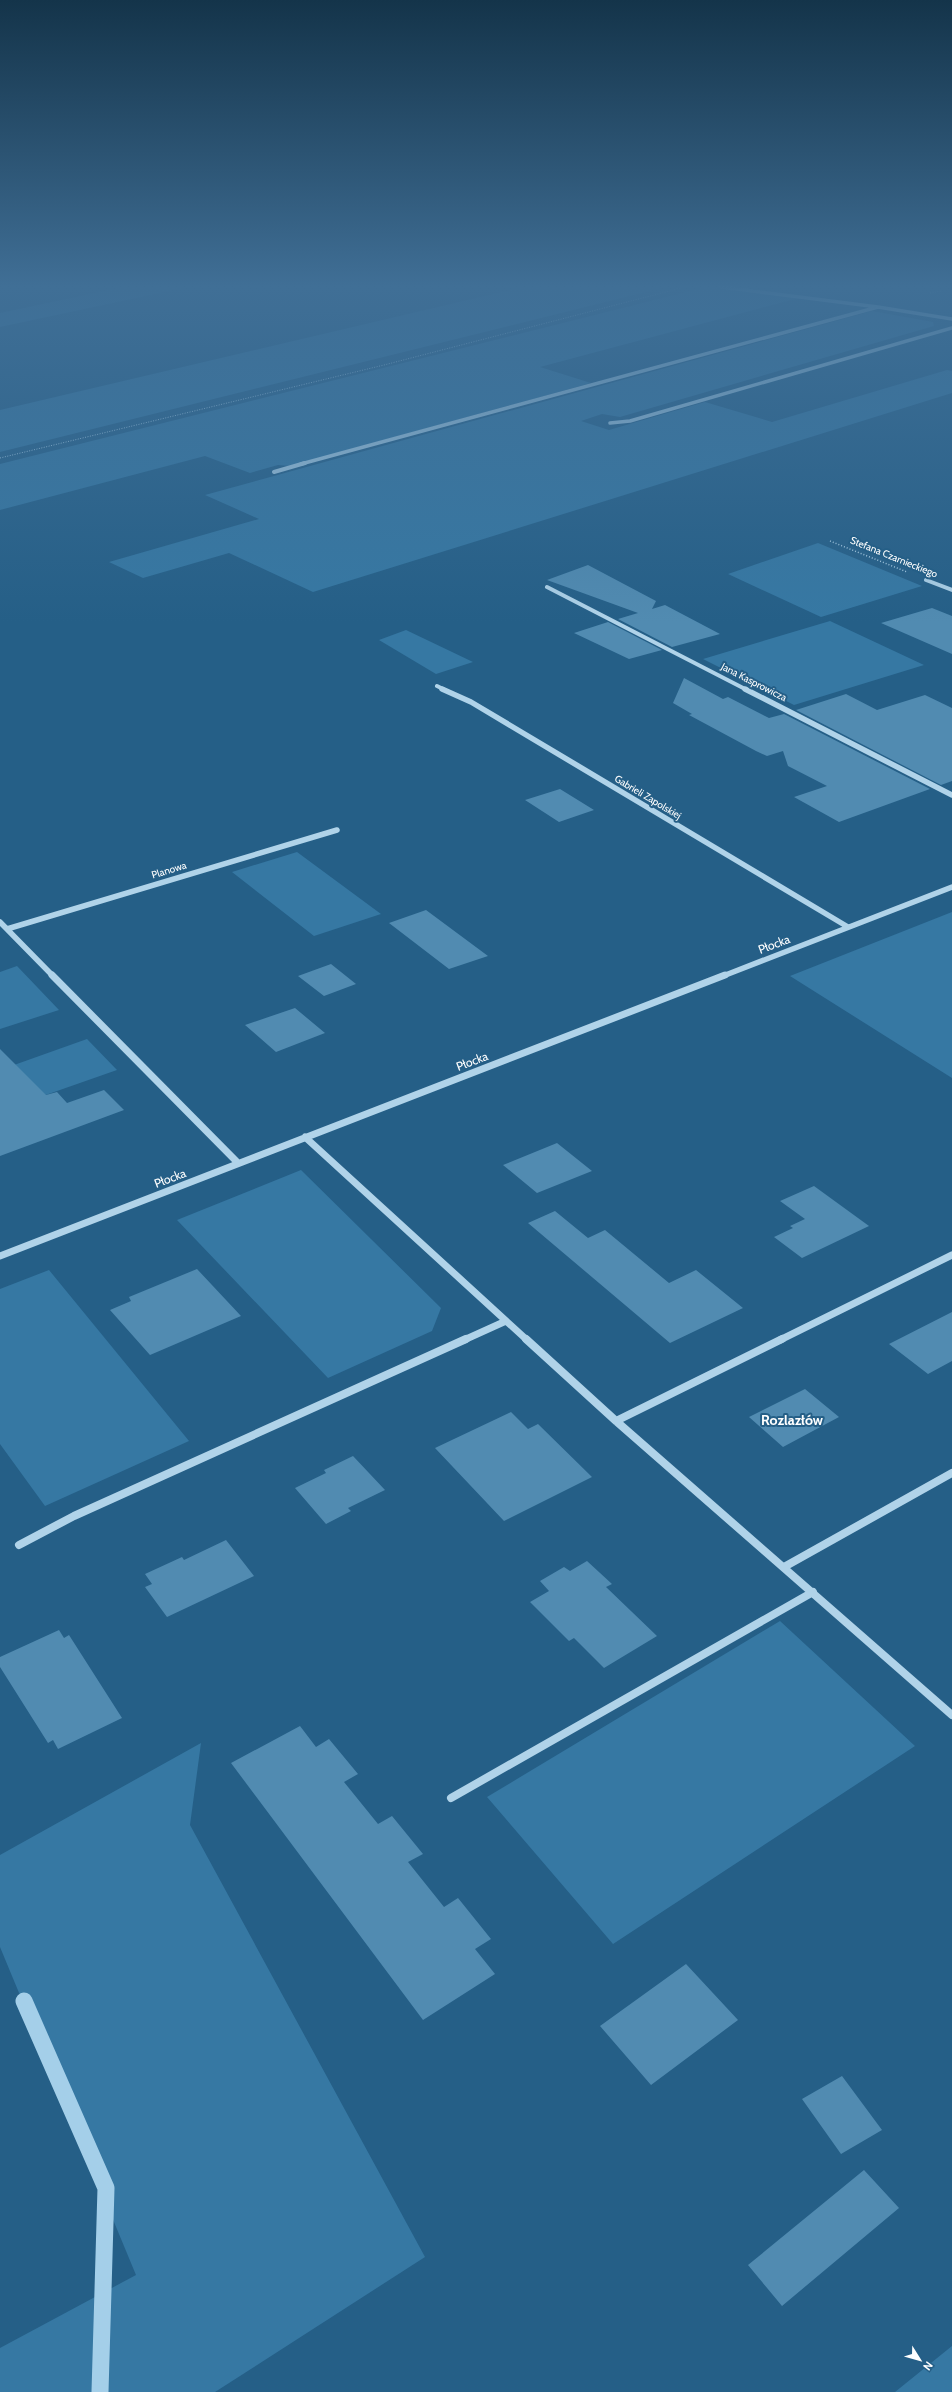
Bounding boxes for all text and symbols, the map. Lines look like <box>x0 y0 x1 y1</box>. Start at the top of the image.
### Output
street label: Stefana Czarnieckiego <box>848 534 940 581</box>
street label: Jana Kasprowicza <box>718 659 789 704</box>
street label: Gabrieli Zapolskiej <box>612 772 684 822</box>
street label: Planowa <box>150 858 188 881</box>
street label: Płocka <box>756 931 792 957</box>
street label: Płocka <box>454 1048 490 1074</box>
street label: Płocka <box>152 1165 188 1191</box>
district label: Rozlazłów <box>761 1411 824 1429</box>
north arrow <box>900 2340 940 2380</box>
text: N <box>920 2359 936 2373</box>

